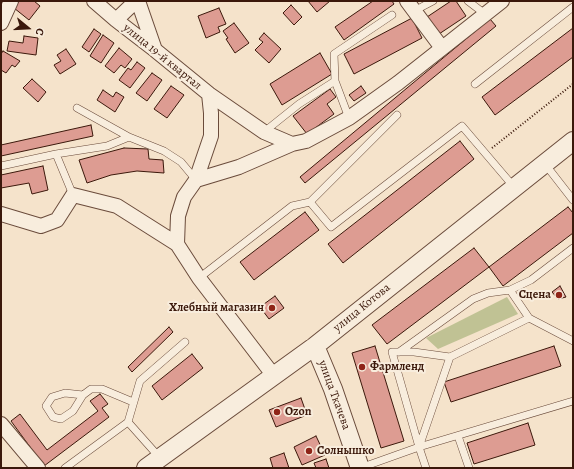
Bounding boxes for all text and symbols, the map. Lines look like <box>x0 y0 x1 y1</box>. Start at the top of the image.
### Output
north arrow <box>8 8 48 48</box>
street label: улица 19-й квартал <box>120 21 204 93</box>
text: С <box>32 26 48 37</box>
street label: улица Котова <box>331 281 393 335</box>
place label: Сцена <box>519 288 551 302</box>
marker: Сцена <box>554 290 564 300</box>
place label: Хлебный магазин <box>169 301 264 315</box>
marker: Хлебный магазин <box>267 303 277 313</box>
street label: улица Ткачева <box>315 358 353 432</box>
place label: Фармленд <box>370 360 424 374</box>
marker: Фармленд <box>357 362 367 372</box>
place label: Ozon <box>285 405 312 419</box>
marker: Ozon <box>272 407 282 417</box>
place label: Солнышко <box>317 444 374 458</box>
marker: Солнышко <box>304 446 314 456</box>

